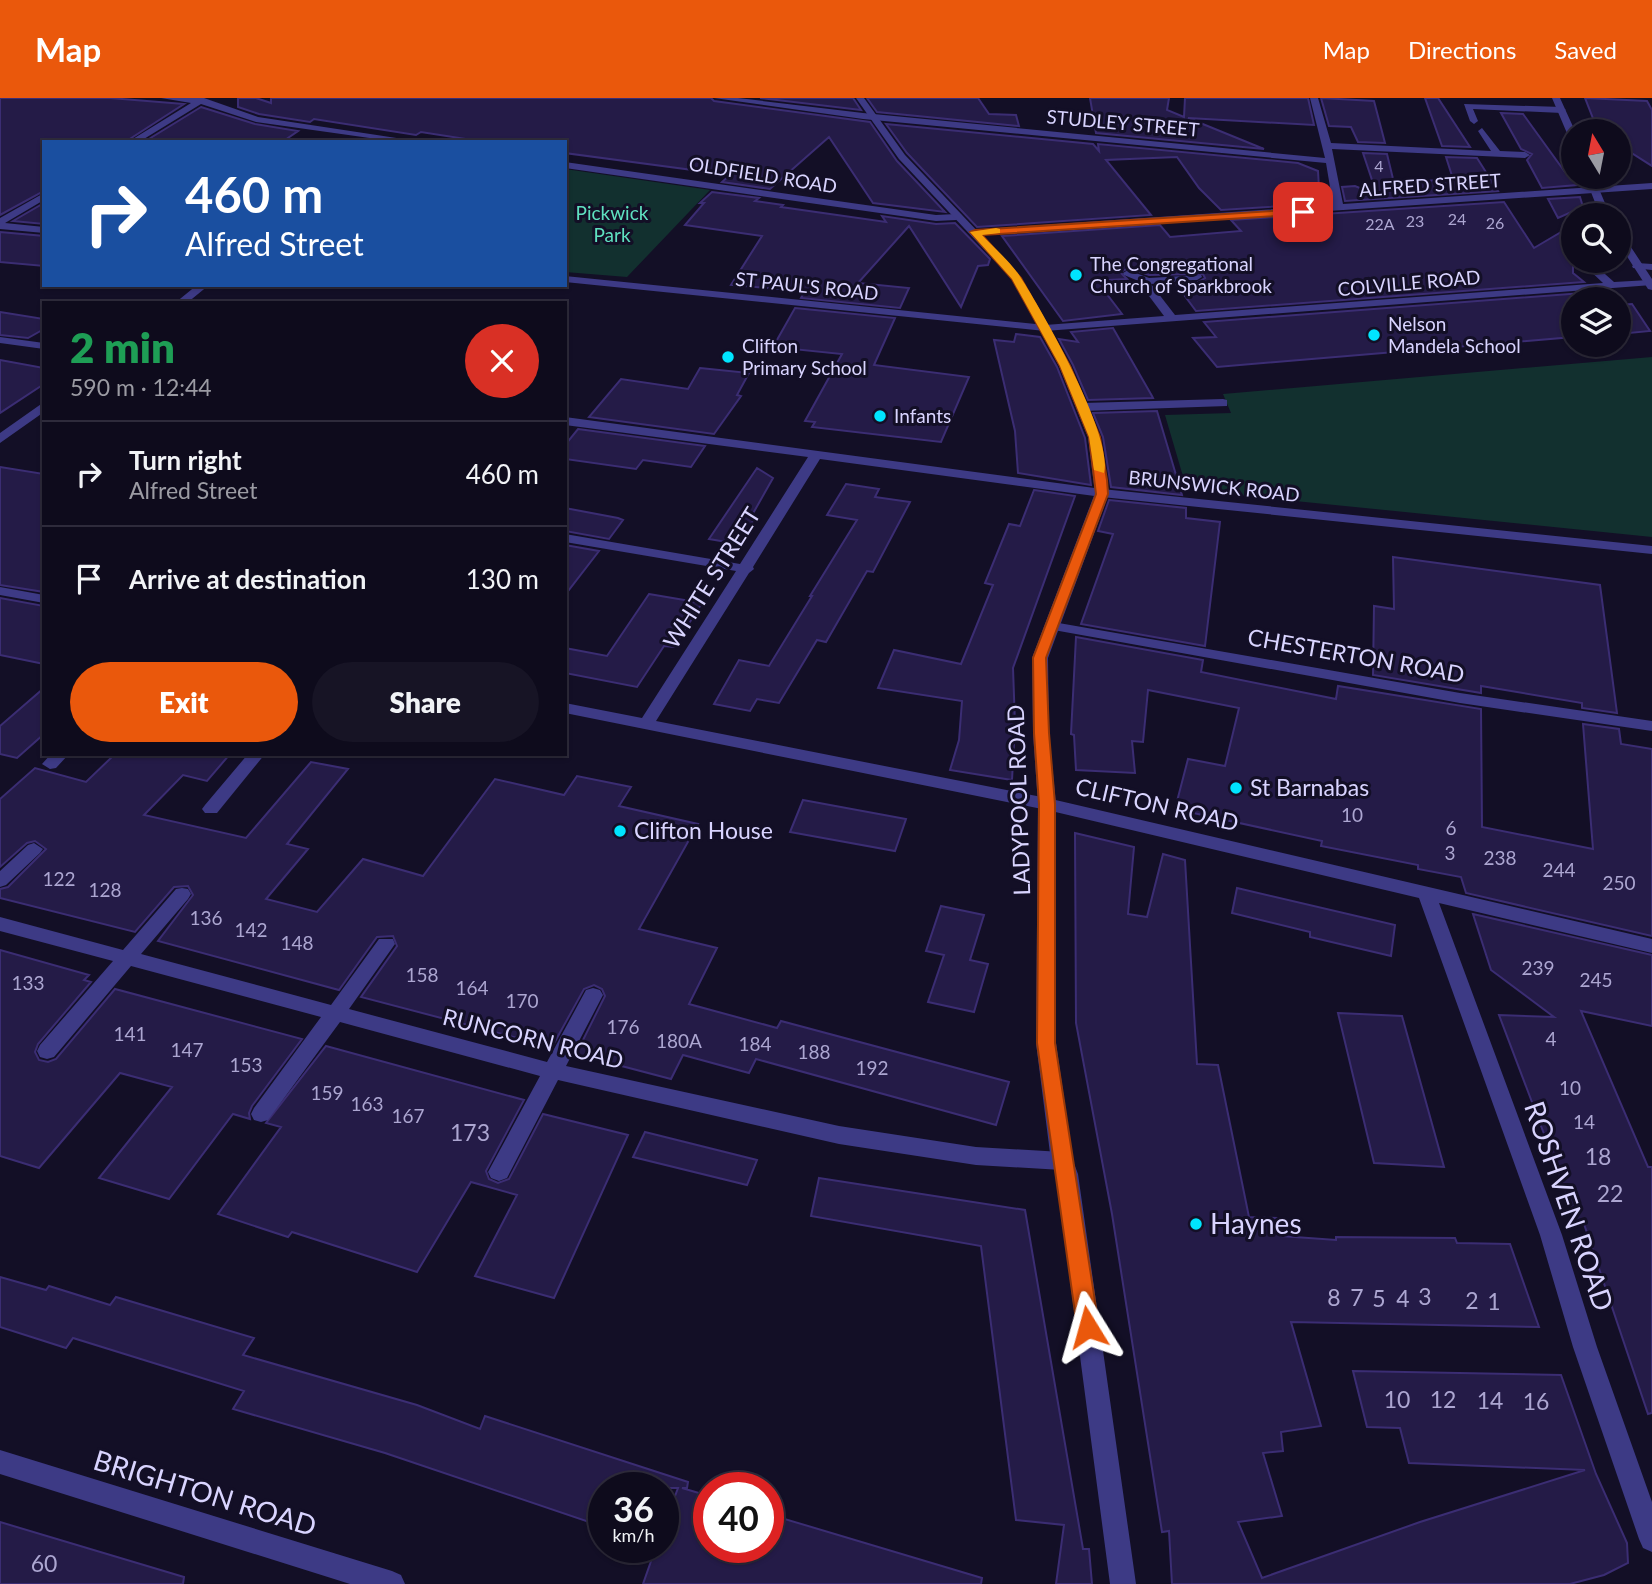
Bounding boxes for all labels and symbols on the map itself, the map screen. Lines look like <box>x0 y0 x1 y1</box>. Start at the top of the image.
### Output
street label: STUDLEY STREET <box>1046 104 1200 141</box>
north arrow <box>1561 119 1631 189</box>
street label: OLDFIELD ROAD <box>687 151 839 198</box>
house number: 4 <box>1374 156 1384 175</box>
street label: ALFRED STREET <box>1358 168 1502 201</box>
pin <box>1273 182 1333 242</box>
park label: Pickwick Park <box>576 201 649 246</box>
house number: 24 <box>1448 209 1466 228</box>
house number: 23 <box>1406 211 1424 230</box>
house number: 26 <box>1486 213 1504 232</box>
house number: 22A <box>1365 214 1395 233</box>
place label: The Congregational Church of Sparkbrook <box>1090 252 1272 297</box>
street label: COLVILLE ROAD <box>1337 265 1481 300</box>
street label: ST PAUL'S ROAD <box>734 267 880 304</box>
marker: The Congregational Church of Sparkbrook <box>1068 267 1084 283</box>
place label: Nelson Mandela School <box>1388 312 1521 357</box>
marker: Nelson Mandela School <box>1366 327 1382 343</box>
place label: Clifton Primary School <box>742 334 867 379</box>
marker: Clifton Primary School <box>720 349 736 365</box>
place label: Infants <box>894 404 951 427</box>
marker: Infants <box>872 408 888 424</box>
street label: BRUNSWICK ROAD <box>1127 465 1301 506</box>
street label: WHITE STREET <box>657 501 766 653</box>
street label: CHESTERTON ROAD <box>1246 622 1467 688</box>
street label: LADYPOOL ROAD <box>1001 704 1035 896</box>
street label: CLIFTON ROAD <box>1073 772 1242 836</box>
place label: St Barnabas <box>1250 773 1369 801</box>
marker: St Barnabas <box>1228 780 1244 796</box>
house number: 10 <box>1341 803 1363 826</box>
place label: Clifton House <box>634 816 773 844</box>
house number: 6 <box>1445 816 1457 839</box>
marker: Clifton House <box>612 823 628 839</box>
house number: 3 <box>1444 841 1456 864</box>
house number: 238 <box>1483 846 1517 869</box>
house number: 244 <box>1542 858 1576 881</box>
house number: 122 <box>42 867 76 890</box>
house number: 250 <box>1602 871 1636 894</box>
house number: 128 <box>88 878 122 901</box>
house number: 136 <box>189 906 223 929</box>
house number: 142 <box>234 918 268 941</box>
house number: 148 <box>280 931 314 954</box>
house number: 239 <box>1521 956 1555 979</box>
house number: 158 <box>405 963 439 986</box>
house number: 245 <box>1579 968 1613 991</box>
house number: 133 <box>11 971 45 994</box>
house number: 164 <box>455 976 489 999</box>
house number: 170 <box>505 989 539 1012</box>
street label: RUNCORN ROAD <box>440 1002 627 1074</box>
house number: 176 <box>606 1015 640 1038</box>
house number: 141 <box>113 1022 147 1045</box>
house number: 4 <box>1545 1027 1557 1050</box>
house number: 180A <box>656 1029 702 1052</box>
house number: 184 <box>738 1032 772 1055</box>
house number: 147 <box>170 1038 204 1061</box>
house number: 188 <box>797 1040 831 1063</box>
house number: 153 <box>229 1053 263 1076</box>
house number: 192 <box>855 1056 889 1079</box>
house number: 10 <box>1559 1076 1581 1099</box>
house number: 159 <box>310 1081 344 1104</box>
house number: 163 <box>350 1092 384 1115</box>
street label: ROSHVEN ROAD <box>1518 1096 1622 1315</box>
house number: 167 <box>391 1104 425 1127</box>
house number: 14 <box>1573 1110 1595 1133</box>
house number: 173 <box>450 1118 490 1146</box>
house number: 18 <box>1585 1142 1611 1170</box>
house number: 22 <box>1597 1179 1623 1207</box>
place label: Haynes <box>1210 1206 1302 1240</box>
marker: Haynes <box>1188 1216 1204 1232</box>
house number: 3 <box>1418 1282 1432 1310</box>
house number: 8 <box>1327 1283 1341 1311</box>
house number: 7 <box>1350 1283 1364 1311</box>
house number: 5 <box>1372 1284 1386 1312</box>
house number: 4 <box>1396 1284 1410 1312</box>
house number: 2 <box>1465 1286 1479 1314</box>
house number: 1 <box>1487 1287 1501 1315</box>
position arrow <box>1051 1290 1125 1364</box>
house number: 10 <box>1384 1385 1410 1413</box>
house number: 12 <box>1430 1385 1456 1413</box>
house number: 14 <box>1477 1386 1503 1414</box>
house number: 16 <box>1523 1387 1549 1415</box>
street label: BRIGHTON ROAD <box>90 1442 321 1542</box>
speed limit sign: 40 <box>693 1472 784 1563</box>
house number: 60 <box>31 1549 57 1577</box>

